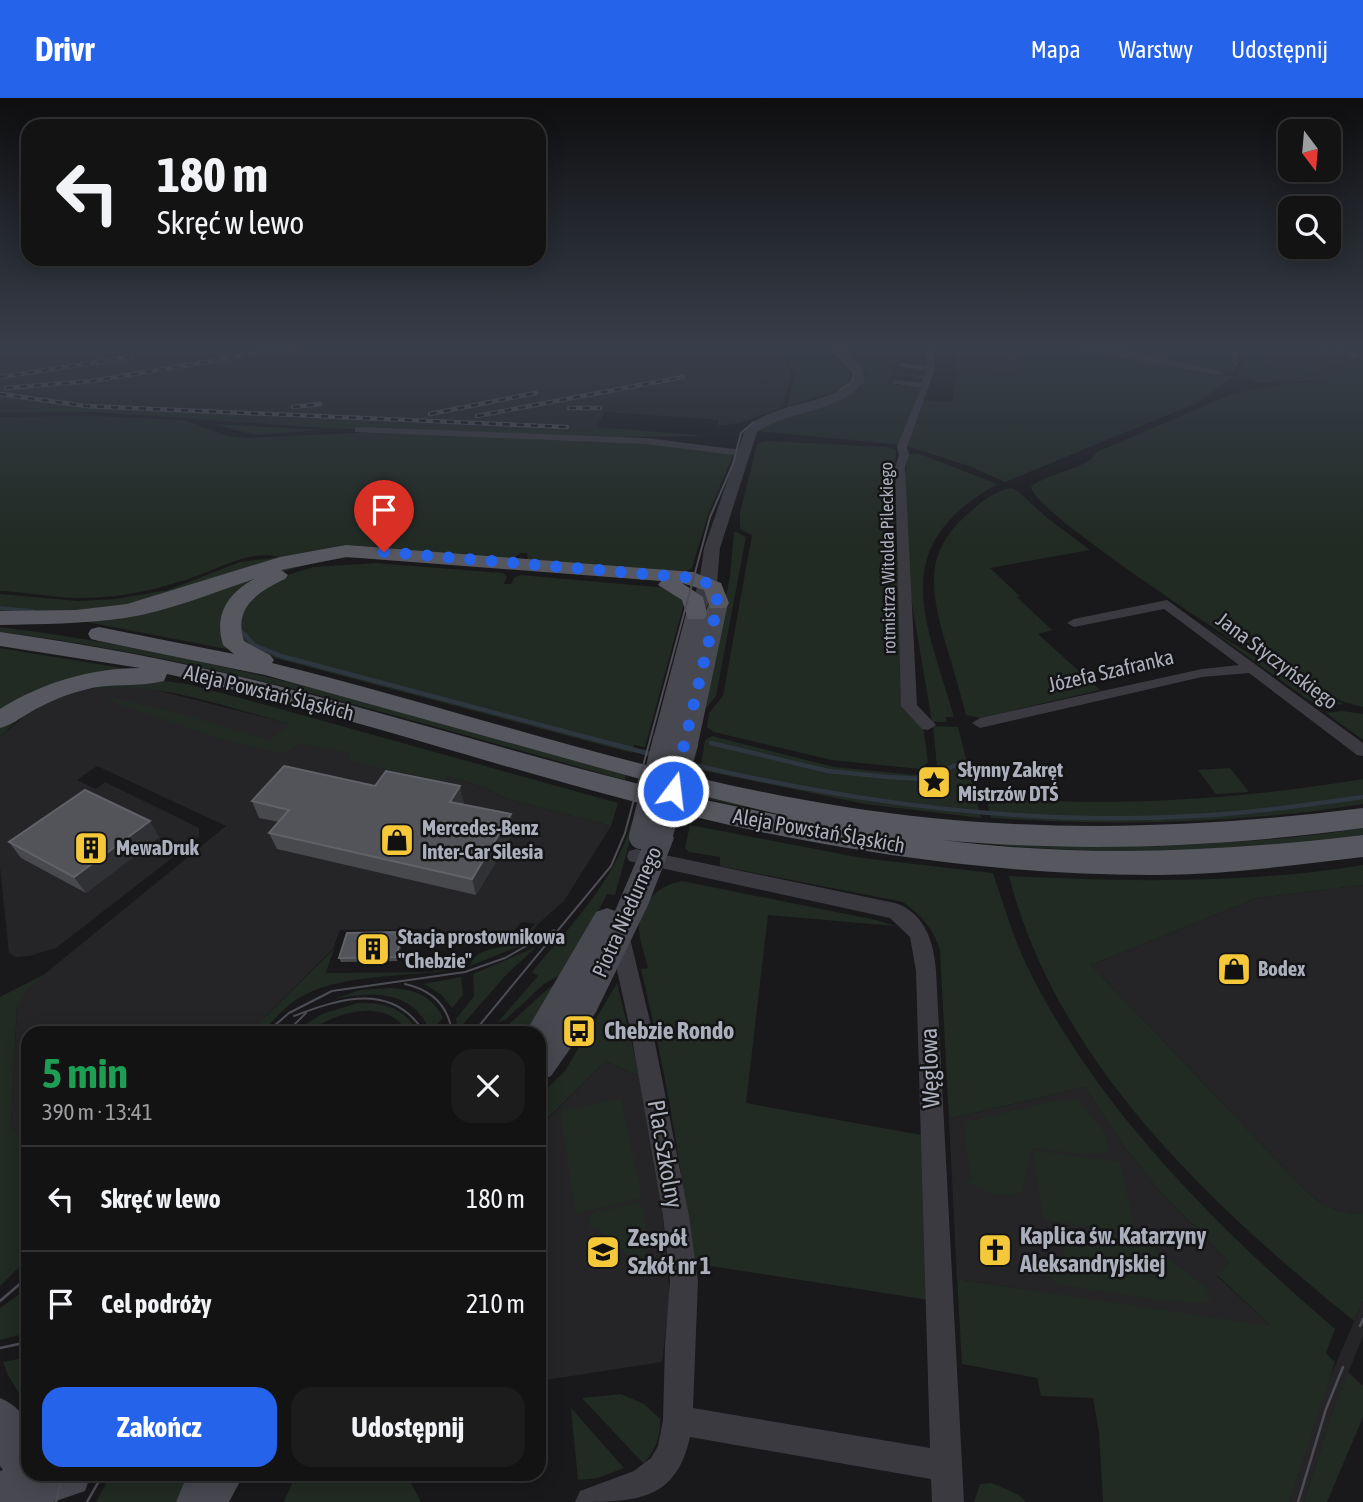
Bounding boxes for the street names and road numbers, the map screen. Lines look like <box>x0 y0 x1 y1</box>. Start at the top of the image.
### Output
street label: rotmistrza Witolda Pileckiego <box>875 462 900 654</box>
street label: Jana Styczyńskiego <box>1212 607 1343 714</box>
street label: Józefa Szafranka <box>1046 644 1176 696</box>
street label: Aleja Powstań Śląskich <box>182 659 357 725</box>
street label: Aleja Powstań Śląskich <box>731 803 907 857</box>
street label: Piotra Niedurnego <box>587 843 666 981</box>
street label: Węglowa <box>915 1027 944 1109</box>
street label: Plac Szkolny <box>643 1098 688 1210</box>

